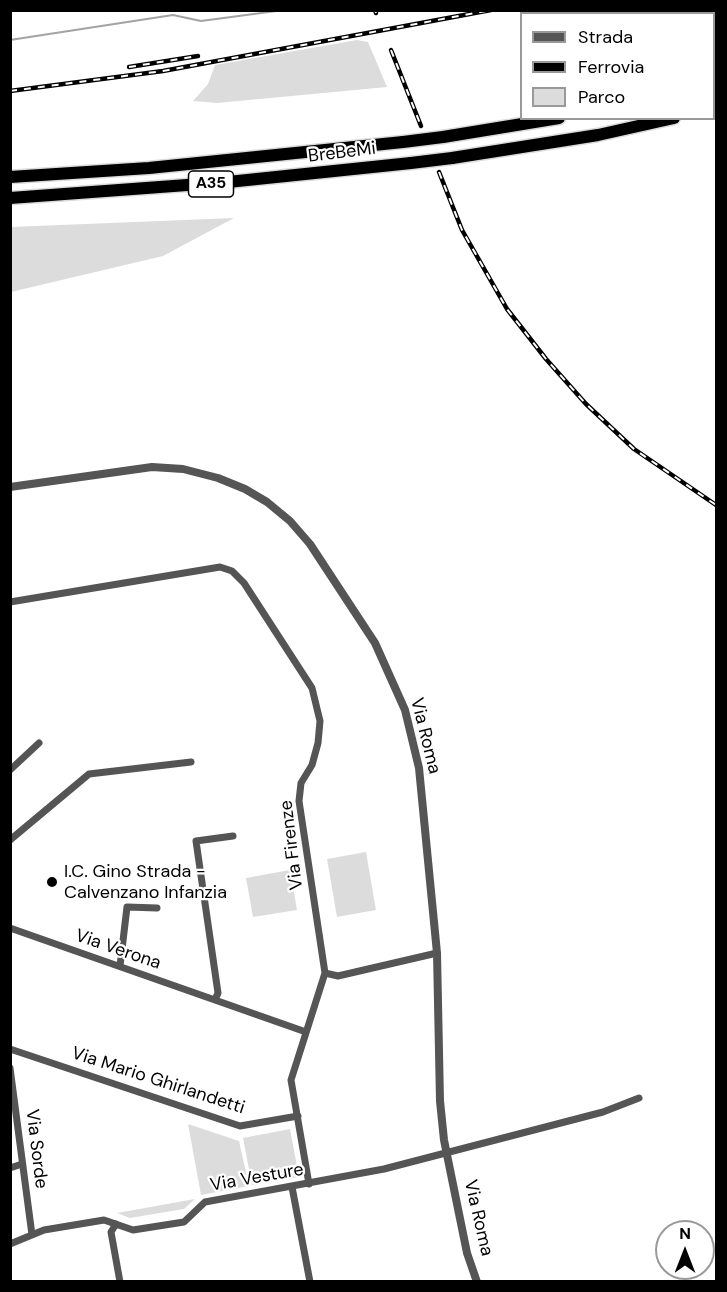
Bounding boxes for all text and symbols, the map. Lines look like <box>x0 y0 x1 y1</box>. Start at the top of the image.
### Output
legend <box>520 12 715 120</box>
text: Strada <box>578 25 633 49</box>
text: Ferrovia <box>578 55 644 79</box>
text: Parco <box>578 85 625 109</box>
street label: BreBeMi <box>307 138 377 168</box>
road number: A35 <box>188 171 234 197</box>
street label: Via Roma <box>405 696 445 776</box>
street label: Via Firenze <box>276 799 308 891</box>
place label: I.C. Gino Strada - Calvenzano Infanzia <box>64 861 227 904</box>
marker: I.C. Gino Strada - Calvenzano Infanzia <box>45 875 59 889</box>
street label: Via Verona <box>72 925 164 975</box>
street label: Via Mario Ghirlandetti <box>69 1043 247 1119</box>
street label: Via Sorde <box>20 1108 52 1190</box>
street label: Via Vesture <box>209 1159 305 1197</box>
street label: Via Roma <box>459 1178 497 1258</box>
north arrow <box>655 1220 715 1280</box>
text: N <box>679 1223 691 1244</box>

